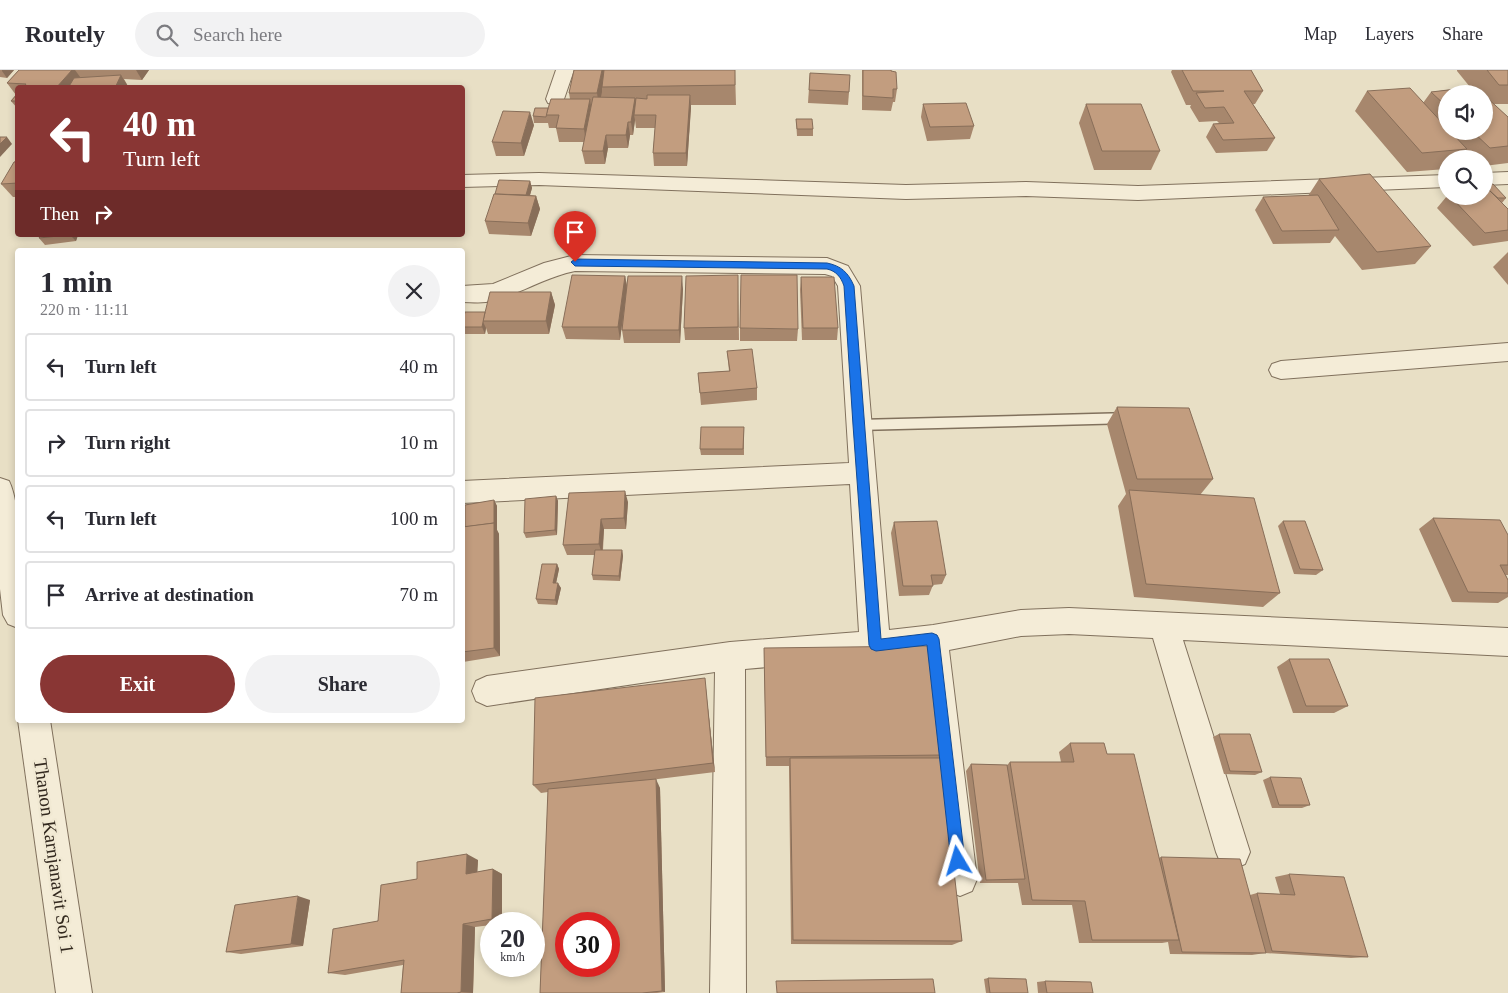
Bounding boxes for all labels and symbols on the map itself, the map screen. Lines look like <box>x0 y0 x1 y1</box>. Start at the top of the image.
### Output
pin <box>554 211 596 262</box>
street label: Thanon Karnjanavit Soi 1 <box>30 757 78 955</box>
position arrow <box>931 834 983 886</box>
speed limit sign: 30 <box>555 912 620 977</box>

